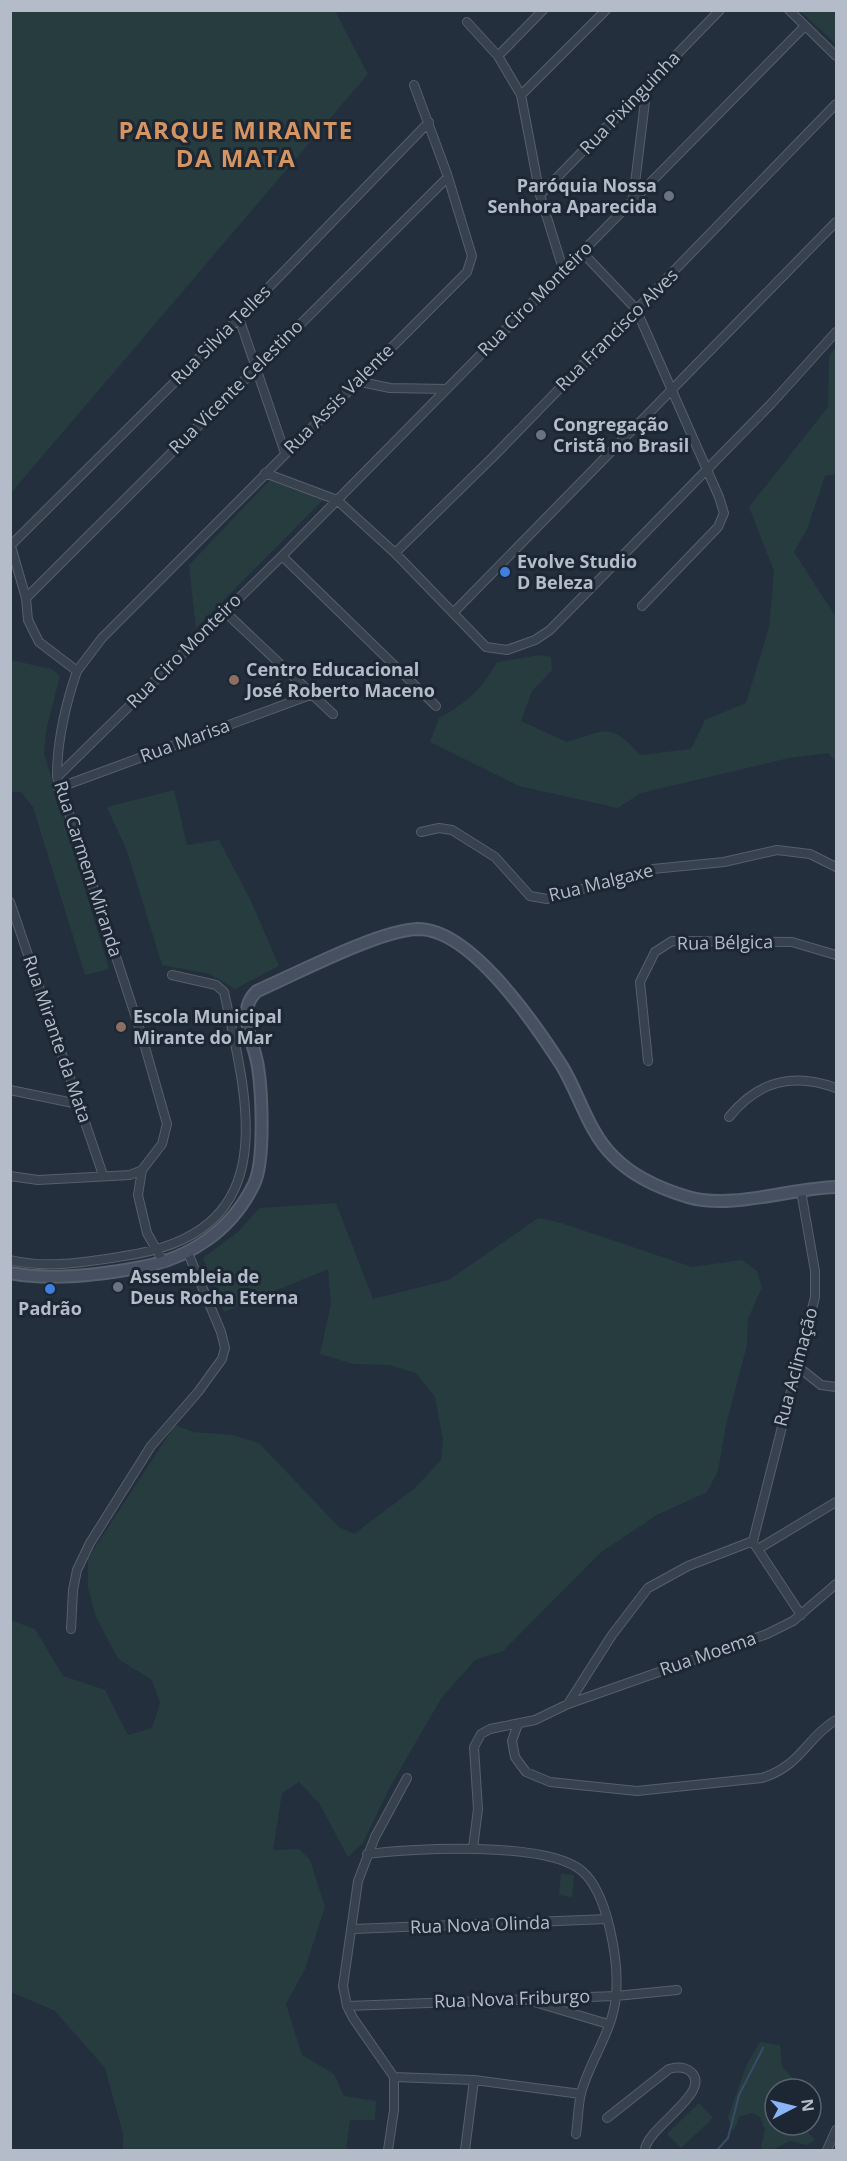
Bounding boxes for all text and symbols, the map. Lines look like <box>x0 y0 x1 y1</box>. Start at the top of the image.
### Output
street label: Rua Pixinguinha <box>574 46 685 159</box>
district label: PARQUE MIRANTE DA MATA <box>118 113 354 174</box>
place label: Paróquia Nossa Senhora Aparecida <box>487 173 657 218</box>
marker: Paróquia Nossa Senhora Aparecida <box>662 189 676 203</box>
street label: Rua Ciro Monteiro <box>472 236 597 361</box>
street label: Rua Francisco Alves <box>550 263 683 396</box>
street label: Rua Silvia Telles <box>165 279 275 389</box>
street label: Rua Vicente Celestino <box>163 314 308 459</box>
street label: Rua Assis Valente <box>278 338 398 458</box>
place label: Congregação Cristã no Brasil <box>553 412 689 457</box>
marker: Congregação Cristã no Brasil <box>534 428 548 442</box>
place label: Evolve Studio D Beleza <box>517 549 637 594</box>
marker: Evolve Studio D Beleza <box>498 565 512 579</box>
street label: Rua Ciro Monteiro <box>121 588 246 713</box>
place label: Centro Educacional José Roberto Maceno <box>244 657 435 702</box>
marker: Centro Educacional José Roberto Maceno <box>227 673 241 687</box>
street label: Rua Marisa <box>137 713 233 767</box>
street label: Rua Carmem Miranda <box>49 778 129 960</box>
street label: Rua Malgaxe <box>546 857 656 907</box>
street label: Rua Bélgica <box>677 929 773 955</box>
street label: Rua Mirante da Mata <box>18 952 98 1126</box>
place label: Escola Municipal Mirante do Mar <box>133 1004 282 1049</box>
marker: Escola Municipal Mirante do Mar <box>114 1020 128 1034</box>
place label: Assembleia de Deus Rocha Eterna <box>130 1264 298 1309</box>
marker: Assembleia de Deus Rocha Eterna <box>111 1280 125 1294</box>
marker: Padrão <box>43 1282 57 1296</box>
place label: Padrão <box>18 1296 82 1320</box>
street label: Rua Aclimação <box>768 1305 822 1429</box>
street label: Rua Moema <box>656 1625 759 1681</box>
street label: Rua Nova Olinda <box>410 1910 550 1938</box>
street label: Rua Nova Friburgo <box>434 1983 590 2013</box>
north arrow <box>763 2077 823 2137</box>
text: N <box>796 2097 820 2113</box>

